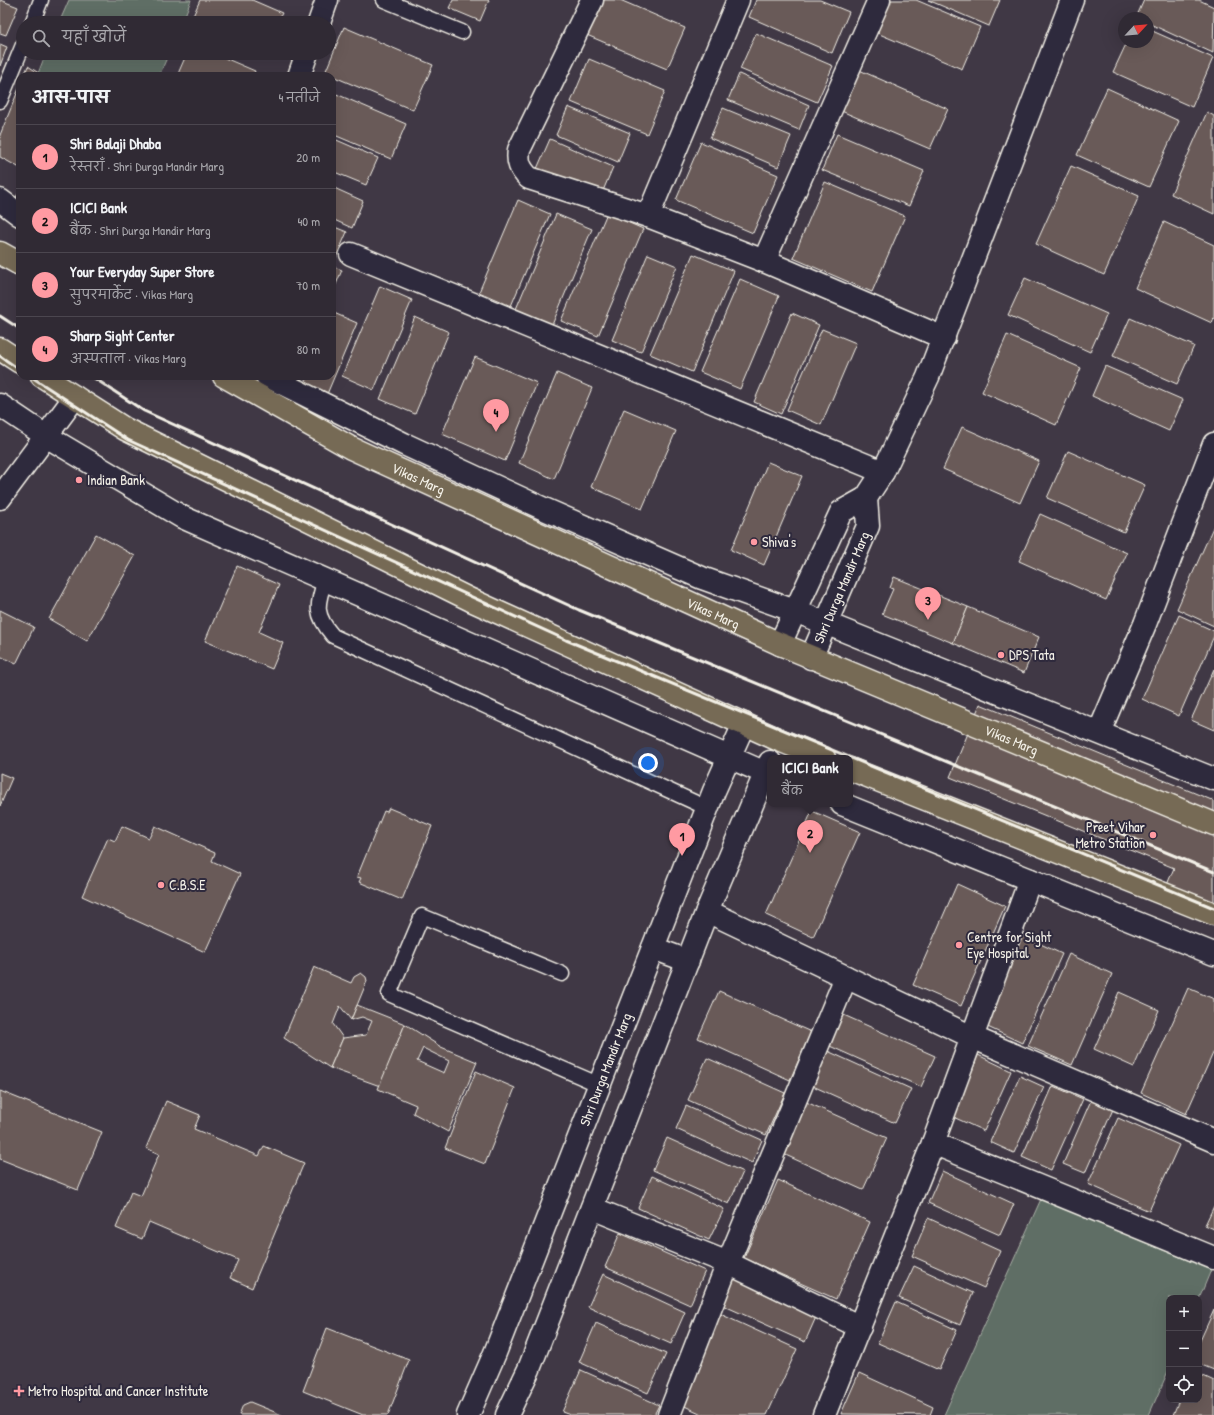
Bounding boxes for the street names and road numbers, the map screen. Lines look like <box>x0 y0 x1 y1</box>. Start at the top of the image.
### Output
street label: Vikas Marg <box>389 458 448 500</box>
street label: Shri Durga Mandir Marg <box>809 528 874 646</box>
street label: Vikas Marg <box>684 593 743 634</box>
street label: Vikas Marg <box>982 720 1041 760</box>
street label: Shri Durga Mandir Marg <box>574 1010 637 1128</box>

